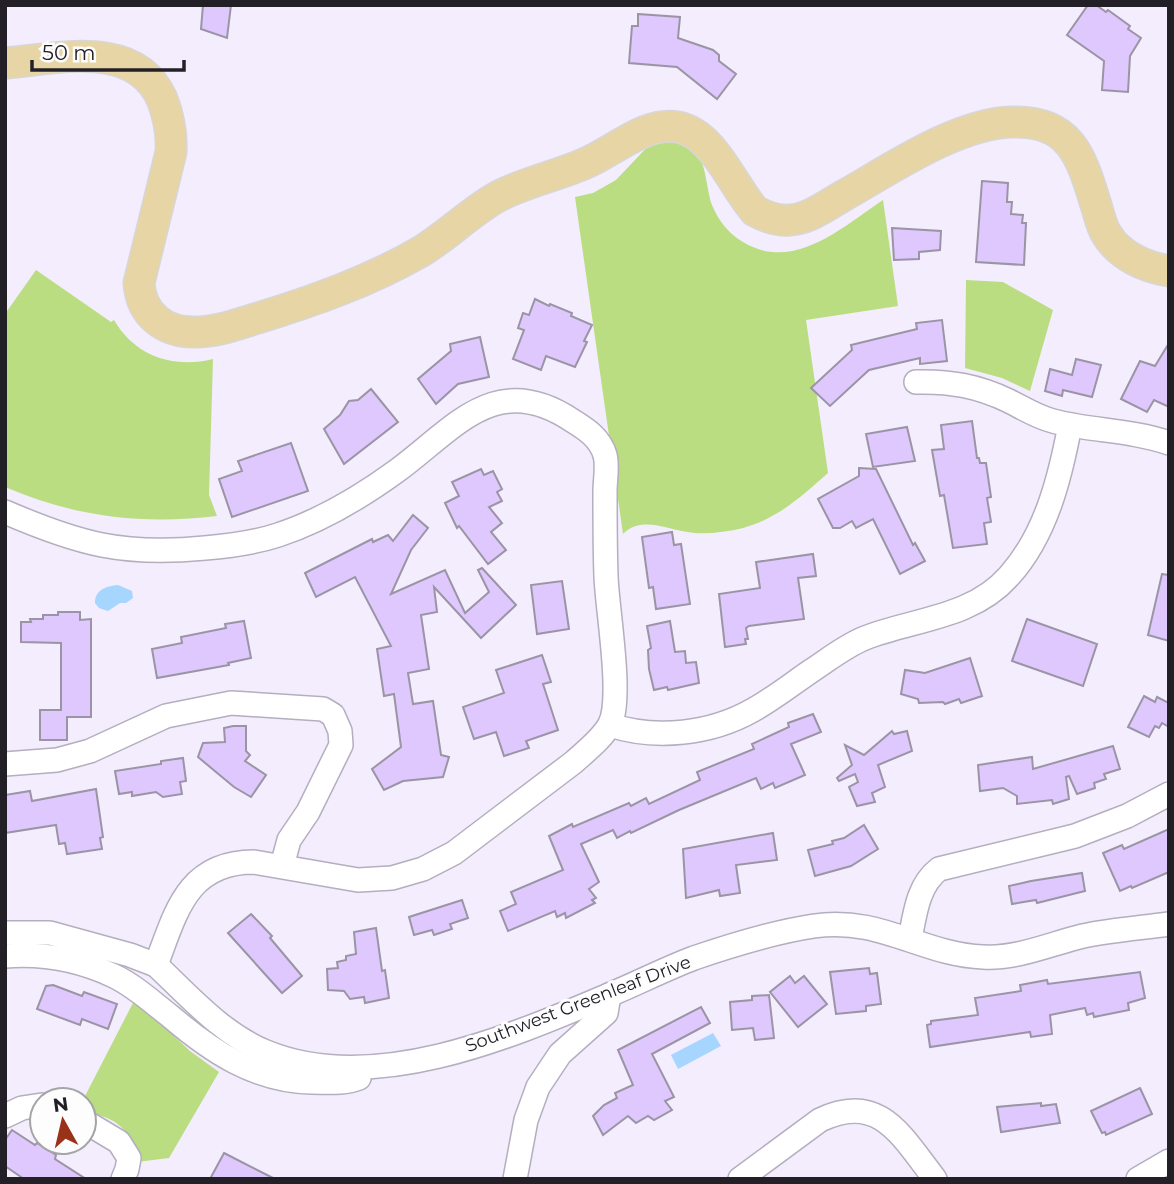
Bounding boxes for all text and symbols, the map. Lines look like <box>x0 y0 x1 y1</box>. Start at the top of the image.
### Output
scale bar <box>32 28 184 72</box>
text: 50 m <box>42 40 96 65</box>
street label: Southwest Greenleaf Drive <box>462 951 694 1057</box>
north arrow <box>28 1086 98 1156</box>
text: N <box>51 1092 70 1117</box>

